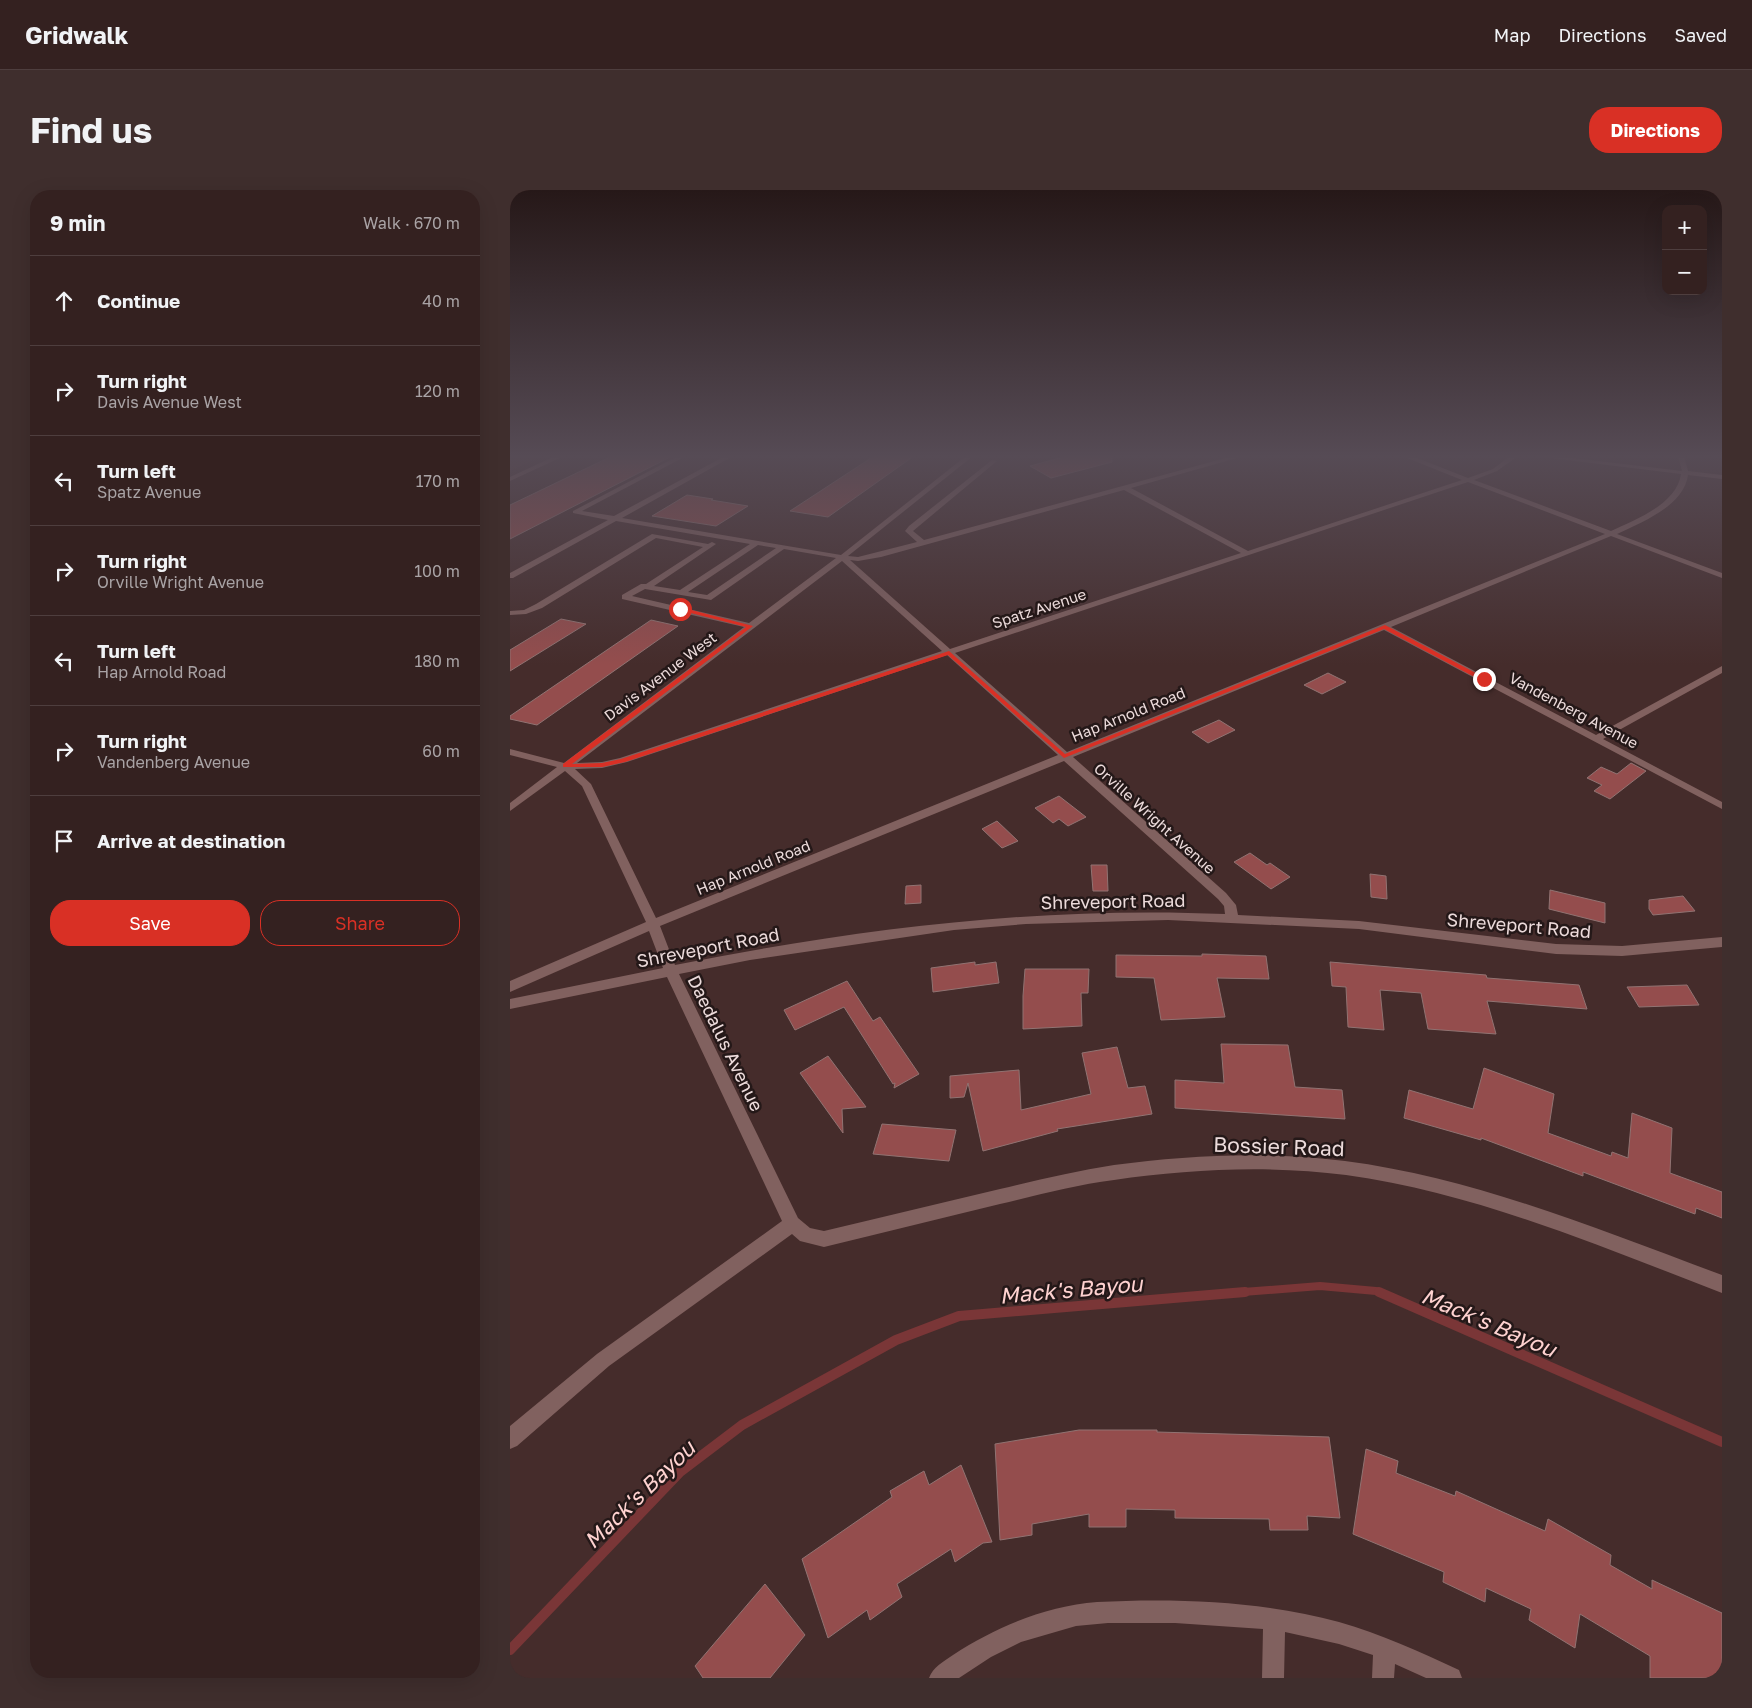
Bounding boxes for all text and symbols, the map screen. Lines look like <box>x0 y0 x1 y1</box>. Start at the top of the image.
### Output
text: Gridwalk <box>25 20 129 49</box>
text: Map <box>1494 24 1530 46</box>
text: Directions <box>1558 24 1646 46</box>
text: Saved <box>1674 24 1727 46</box>
button: Directions <box>1589 107 1722 153</box>
text: Find us <box>30 109 152 151</box>
map controls <box>1662 205 1707 295</box>
button: + <box>1662 205 1707 250</box>
text: 9 min <box>50 210 105 236</box>
text: Walk · 670 m <box>363 213 460 233</box>
button: − <box>1662 250 1707 295</box>
icon: ahead <box>50 287 78 315</box>
text: Continue <box>97 289 180 312</box>
text: 40 m <box>422 291 460 311</box>
text: Turn right <box>97 369 187 392</box>
icon: right <box>50 377 78 405</box>
text: 120 m <box>415 381 460 401</box>
text: Davis Avenue West <box>97 392 242 412</box>
text: Turn left <box>97 459 176 482</box>
icon: left <box>50 467 78 495</box>
text: 170 m <box>416 471 460 491</box>
text: Spatz Avenue <box>97 482 201 502</box>
text: Turn right <box>97 549 187 572</box>
icon: right <box>50 557 78 585</box>
text: 100 m <box>414 561 460 581</box>
text: Orville Wright Avenue <box>97 572 264 592</box>
street label: Spatz Avenue <box>990 584 1089 632</box>
route start <box>669 598 692 621</box>
street label: Davis Avenue West <box>600 628 720 724</box>
text: Turn left <box>97 639 176 662</box>
icon: left <box>50 647 78 675</box>
text: 180 m <box>414 651 460 671</box>
text: Hap Arnold Road <box>97 662 226 682</box>
route end <box>1473 668 1496 691</box>
street label: Vandenberg Avenue <box>1506 668 1642 752</box>
street label: Hap Arnold Road <box>1068 683 1188 745</box>
text: Turn right <box>97 729 187 752</box>
icon: right <box>50 737 78 765</box>
text: 60 m <box>422 741 460 761</box>
text: Vandenberg Avenue <box>97 752 250 772</box>
street label: Orville Wright Avenue <box>1091 759 1219 877</box>
icon: arrive <box>50 827 78 855</box>
text: Arrive at destination <box>97 829 285 852</box>
street label: Hap Arnold Road <box>693 836 813 898</box>
street label: Shreveport Road <box>1040 889 1186 913</box>
button: Save <box>50 900 250 946</box>
button: Share <box>260 900 460 946</box>
street label: Shreveport Road <box>1446 908 1592 942</box>
street label: Shreveport Road <box>635 922 781 972</box>
street label: Daedalus Avenue <box>684 971 768 1115</box>
street label: Bossier Road <box>1213 1131 1345 1161</box>
water label: Mack's Bayou <box>998 1269 1145 1309</box>
water label: Mack's Bayou <box>1418 1282 1562 1363</box>
water label: Mack's Bayou <box>578 1433 701 1553</box>

